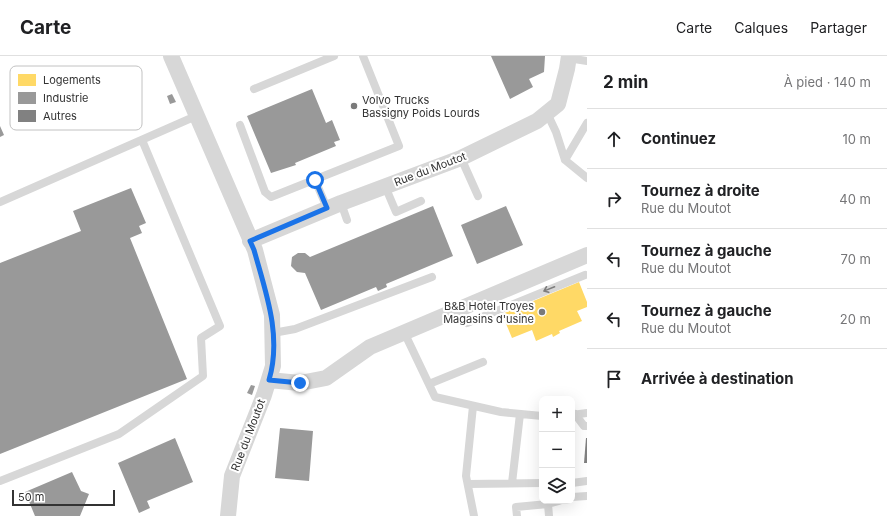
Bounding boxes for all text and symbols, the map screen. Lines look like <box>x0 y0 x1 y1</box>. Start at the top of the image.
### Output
text: Carte <box>20 16 71 39</box>
text: Carte <box>676 19 712 36</box>
text: Calques <box>734 19 788 36</box>
text: Partager <box>810 19 867 36</box>
legend <box>10 66 142 130</box>
text: 2 min <box>603 72 648 92</box>
text: Logements <box>43 73 101 87</box>
text: À pied · 140 m <box>784 74 871 90</box>
text: Industrie <box>43 91 89 105</box>
place label: Volvo Trucks Bassigny Poids Lourds <box>362 93 480 120</box>
marker: Volvo Trucks Bassigny Poids Lourds <box>349 101 359 111</box>
text: Autres <box>43 109 77 123</box>
icon: ahead <box>603 128 625 150</box>
text: Continuez <box>641 129 716 148</box>
text: 10 m <box>842 131 871 147</box>
street label: Rue du Moutot <box>392 149 468 189</box>
route start <box>306 171 324 189</box>
text: Tournez à droite <box>641 181 760 200</box>
icon: right <box>603 188 625 210</box>
text: 40 m <box>839 191 871 207</box>
text: Rue du Moutot <box>641 200 731 216</box>
text: Tournez à gauche <box>641 241 772 260</box>
icon: left <box>603 248 625 270</box>
text: 70 m <box>841 251 871 267</box>
text: Rue du Moutot <box>641 260 731 276</box>
one-way arrow <box>544 286 556 294</box>
place label: B&B Hotel Troyes Magasins d'usine <box>443 299 534 326</box>
text: Tournez à gauche <box>641 301 772 320</box>
marker: B&B Hotel Troyes Magasins d'usine <box>537 307 547 317</box>
icon: left <box>603 308 625 330</box>
text: 20 m <box>840 311 871 327</box>
text: Rue du Moutot <box>641 320 731 336</box>
icon: arrive <box>603 368 625 390</box>
text: Arrivée à destination <box>641 369 794 388</box>
route end <box>291 374 309 392</box>
map controls <box>539 396 575 504</box>
button: + <box>539 396 575 432</box>
street label: Rue du Moutot <box>228 397 268 473</box>
button: − <box>539 432 575 468</box>
button: layers <box>539 468 575 504</box>
scale bar <box>12 488 115 507</box>
text: 50 m <box>18 490 44 504</box>

